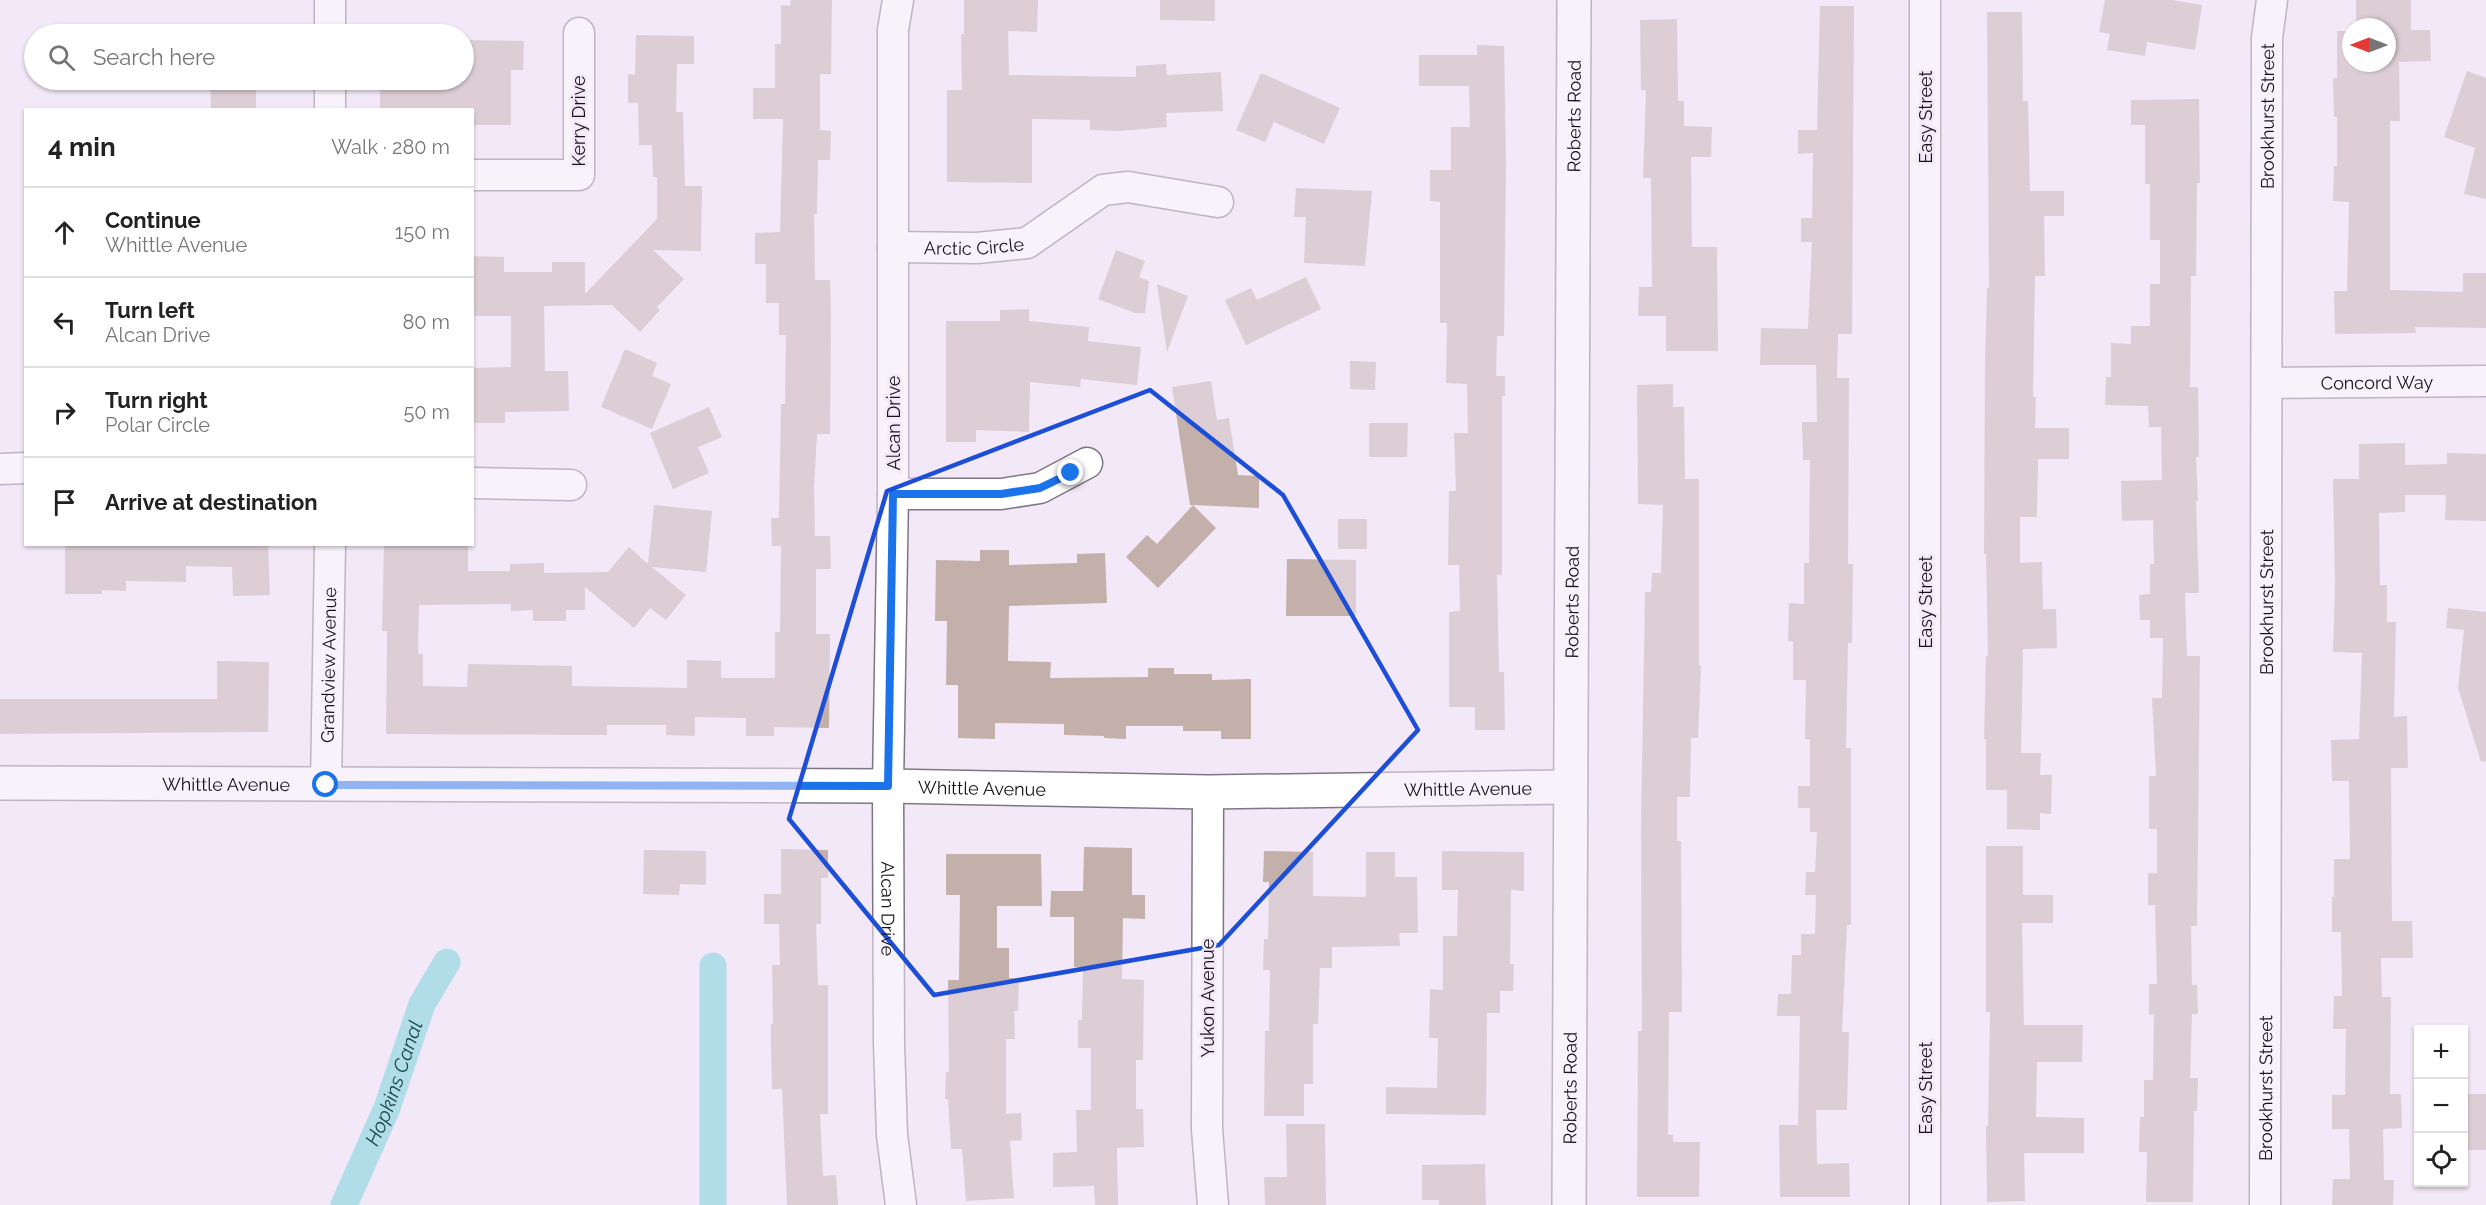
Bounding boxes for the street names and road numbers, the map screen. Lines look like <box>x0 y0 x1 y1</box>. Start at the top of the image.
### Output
street label: Brookhurst Street <box>2256 43 2277 189</box>
street label: Roberts Road <box>1563 60 1584 172</box>
street label: Easy Street <box>1915 71 1936 163</box>
street label: Kerry Drive <box>568 75 589 167</box>
street label: Arctic Circle <box>924 233 1025 259</box>
street label: Concord Way <box>2321 371 2434 393</box>
street label: Alcan Drive <box>883 375 904 470</box>
street label: Brookhurst Street <box>2255 529 2277 675</box>
street label: Roberts Road <box>1561 546 1582 658</box>
street label: Easy Street <box>1915 556 1936 648</box>
street label: Grandview Avenue <box>316 586 340 743</box>
street label: Whittle Avenue <box>162 773 290 794</box>
street label: Whittle Avenue <box>918 776 1047 799</box>
street label: Whittle Avenue <box>1404 777 1533 800</box>
street label: Alcan Drive <box>878 861 899 956</box>
street label: Yukon Avenue <box>1197 938 1218 1057</box>
street label: Brookhurst Street <box>2255 1015 2276 1161</box>
street label: Roberts Road <box>1559 1032 1580 1144</box>
street label: Easy Street <box>1915 1042 1936 1134</box>

